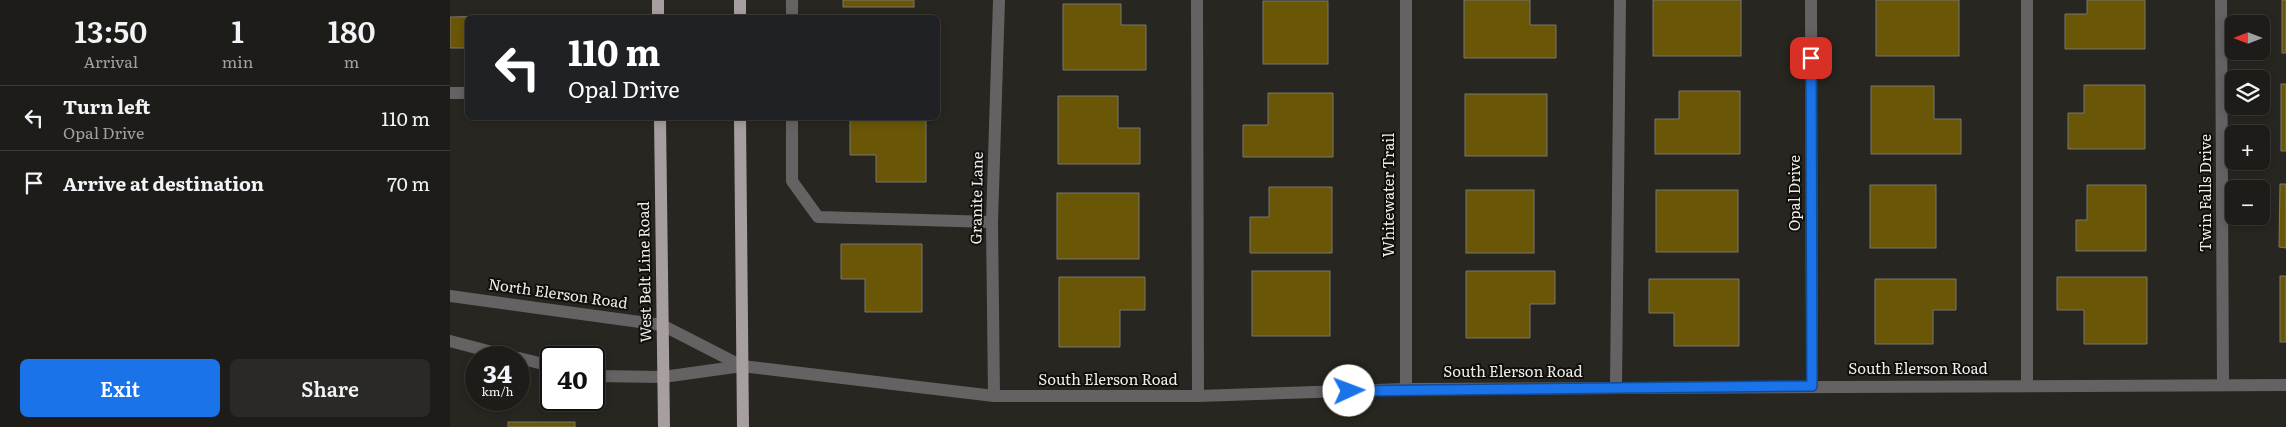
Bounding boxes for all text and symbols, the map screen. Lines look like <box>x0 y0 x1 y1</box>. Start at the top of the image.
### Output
text: 13:50 <box>75 8 147 52</box>
text: 1 <box>231 8 244 52</box>
text: 180 <box>328 8 375 52</box>
north arrow <box>2225 15 2270 60</box>
map controls <box>2225 15 2270 225</box>
text: 110 m <box>568 25 660 77</box>
icon: left <box>485 35 550 100</box>
pin <box>1790 37 1832 79</box>
icon: arrive <box>1797 44 1825 72</box>
text: Arrival <box>84 49 138 73</box>
text: min <box>222 49 253 73</box>
text: m <box>344 49 359 73</box>
button: layers <box>2225 70 2270 115</box>
text: Opal Drive <box>568 72 680 105</box>
text: Turn left <box>63 92 150 120</box>
icon: left <box>20 104 48 132</box>
text: 110 m <box>381 104 430 132</box>
text: Opal Drive <box>63 120 144 144</box>
button: + <box>2225 125 2270 170</box>
street label: Whitewater Trail <box>1376 133 1399 257</box>
street label: Twin Falls Drive <box>2193 134 2216 252</box>
street label: Granite Lane <box>963 151 988 245</box>
street label: Opal Drive <box>1782 155 1805 231</box>
icon: arrive <box>20 169 48 197</box>
text: Arrive at destination <box>63 169 264 197</box>
text: 70 m <box>387 169 430 197</box>
button: − <box>2225 180 2270 225</box>
street label: West Belt Line Road <box>631 201 656 343</box>
street label: North Elerson Road <box>487 271 629 314</box>
speed limit sign: 40 <box>540 346 605 411</box>
text: 34 <box>483 354 512 391</box>
street label: South Elerson Road <box>1848 356 1988 379</box>
button: Exit <box>20 359 220 417</box>
button: Share <box>230 359 430 417</box>
street label: South Elerson Road <box>1443 359 1583 382</box>
position arrow <box>1322 364 1374 416</box>
street label: South Elerson Road <box>1038 367 1178 390</box>
text: km/h <box>482 382 513 400</box>

